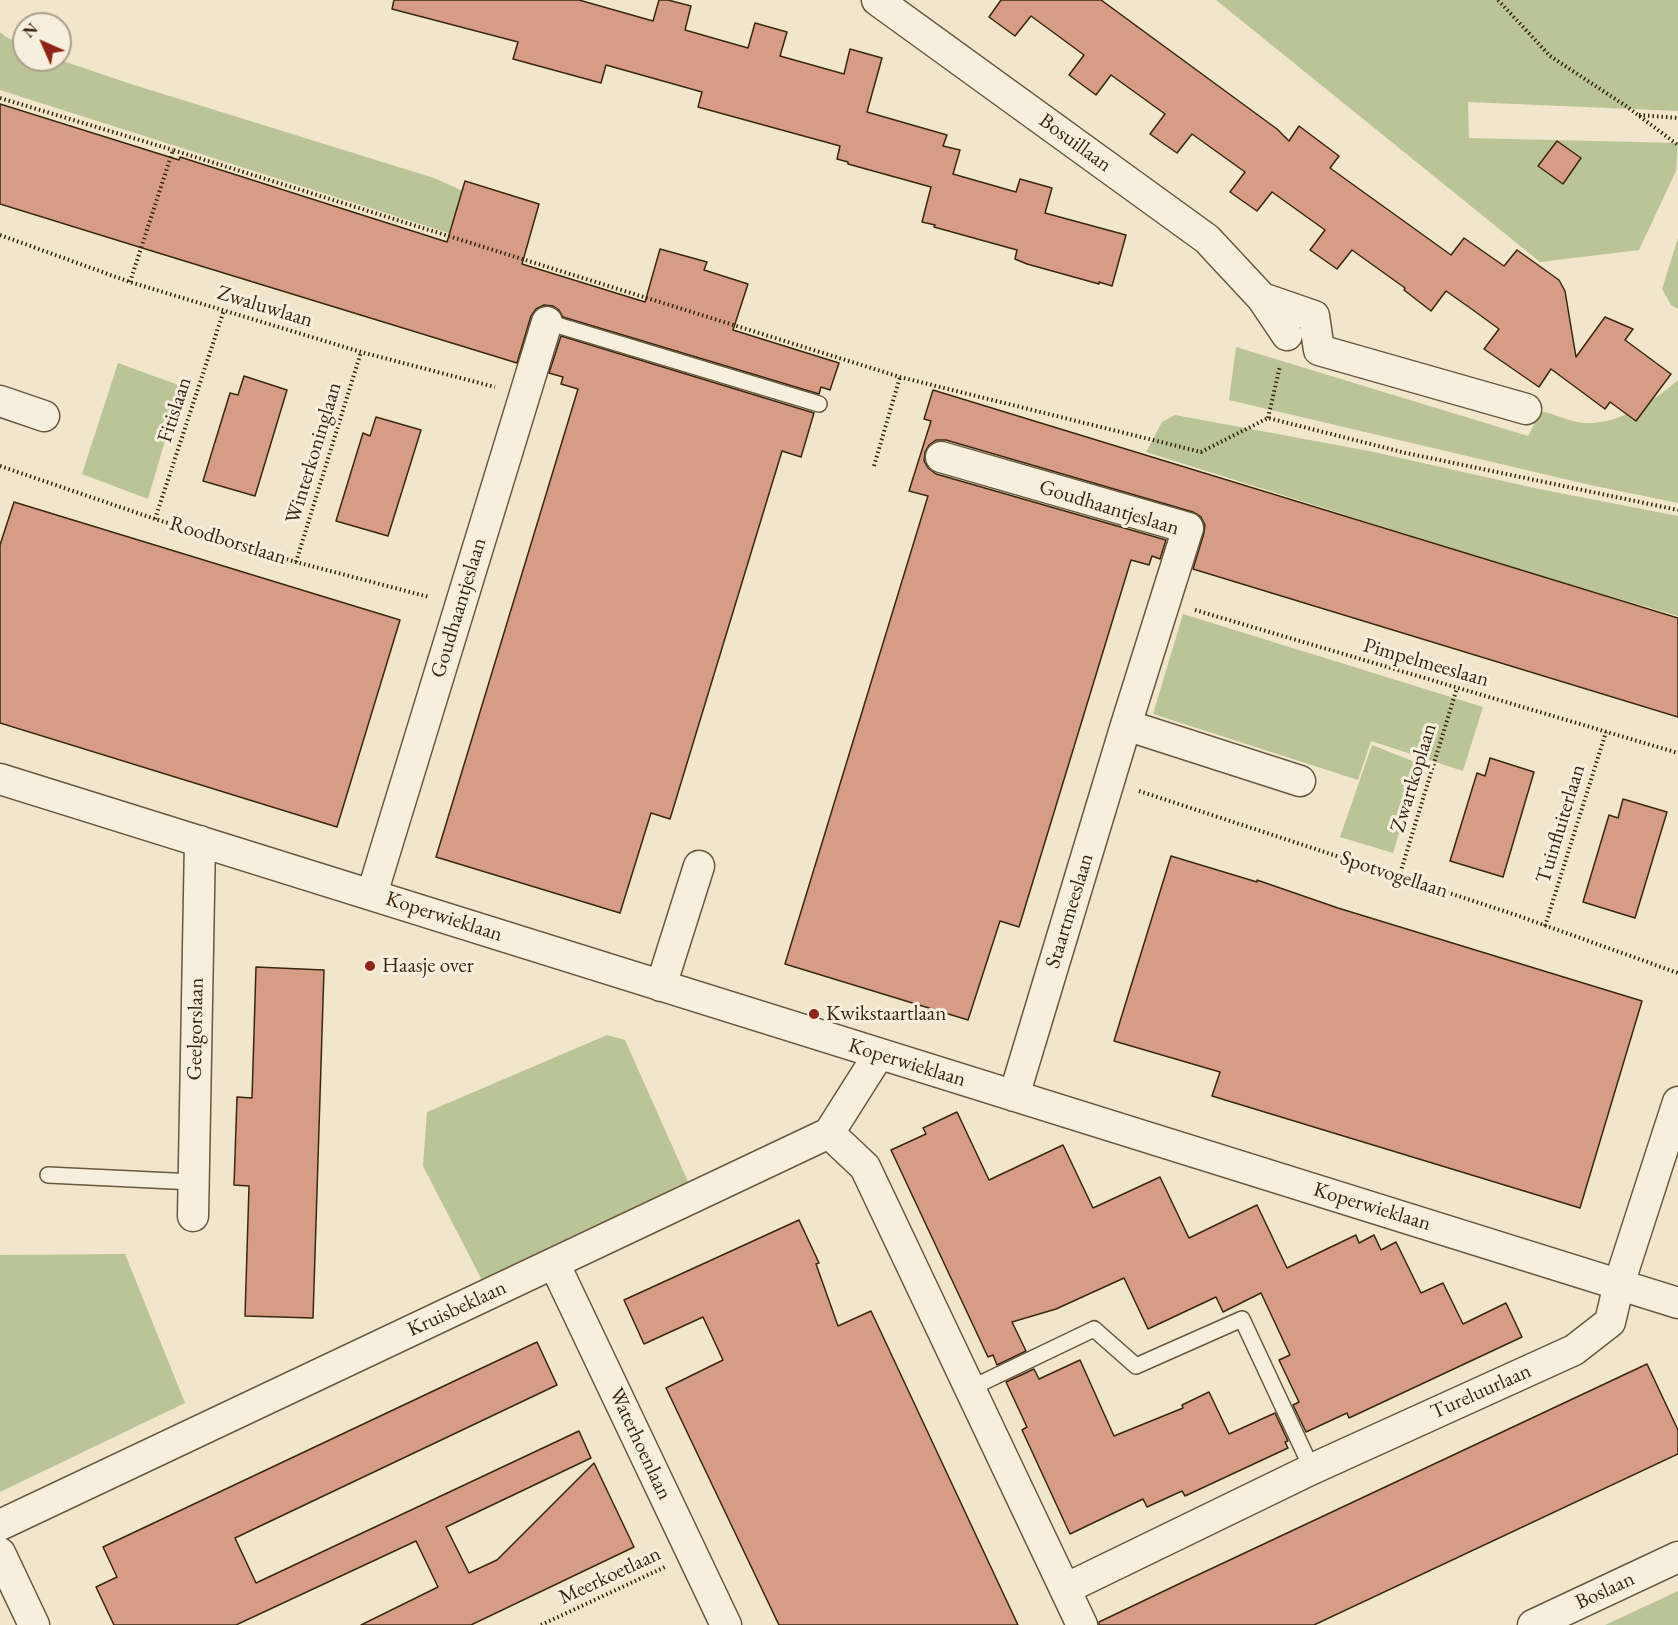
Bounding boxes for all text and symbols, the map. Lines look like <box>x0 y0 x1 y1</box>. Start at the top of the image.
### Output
north arrow <box>12 12 72 72</box>
text: N <box>18 18 42 42</box>
street label: Bosuillaan <box>1034 108 1116 178</box>
street label: Zwaluwlaan <box>214 281 316 333</box>
street label: Fitislaan <box>153 374 197 446</box>
street label: Winterkoninglaan <box>281 379 347 527</box>
street label: Goudhaantjeslaan <box>1036 475 1182 541</box>
street label: Roodborstlaan <box>167 511 289 571</box>
street label: Goudhaantjeslaan <box>426 535 492 681</box>
street label: Pimpelmeeslaan <box>1360 633 1492 693</box>
street label: Zwartkoplaan <box>1386 721 1442 835</box>
street label: Tuinfluiterlaan <box>1531 762 1591 886</box>
street label: Spotvogellaan <box>1337 846 1451 904</box>
street label: Staartmeeslaan <box>1041 850 1099 972</box>
street label: Koperwieklaan <box>382 886 506 948</box>
place label: Haasje over <box>382 953 474 979</box>
marker: Haasje over <box>363 959 377 973</box>
street label: Geelgorslaan <box>183 977 209 1081</box>
place label: Kwikstaartlaan <box>826 1001 946 1027</box>
marker: Kwikstaartlaan <box>807 1007 821 1021</box>
street label: Koperwieklaan <box>845 1033 969 1093</box>
street label: Koperwieklaan <box>1310 1177 1434 1237</box>
street label: Kruisbeklaan <box>404 1275 510 1343</box>
street label: Tureluurlaan <box>1427 1359 1535 1425</box>
street label: Waterhoenlaan <box>603 1384 677 1504</box>
street label: Meerkoetlaan <box>555 1541 665 1611</box>
street label: Boslaan <box>1571 1566 1639 1616</box>

